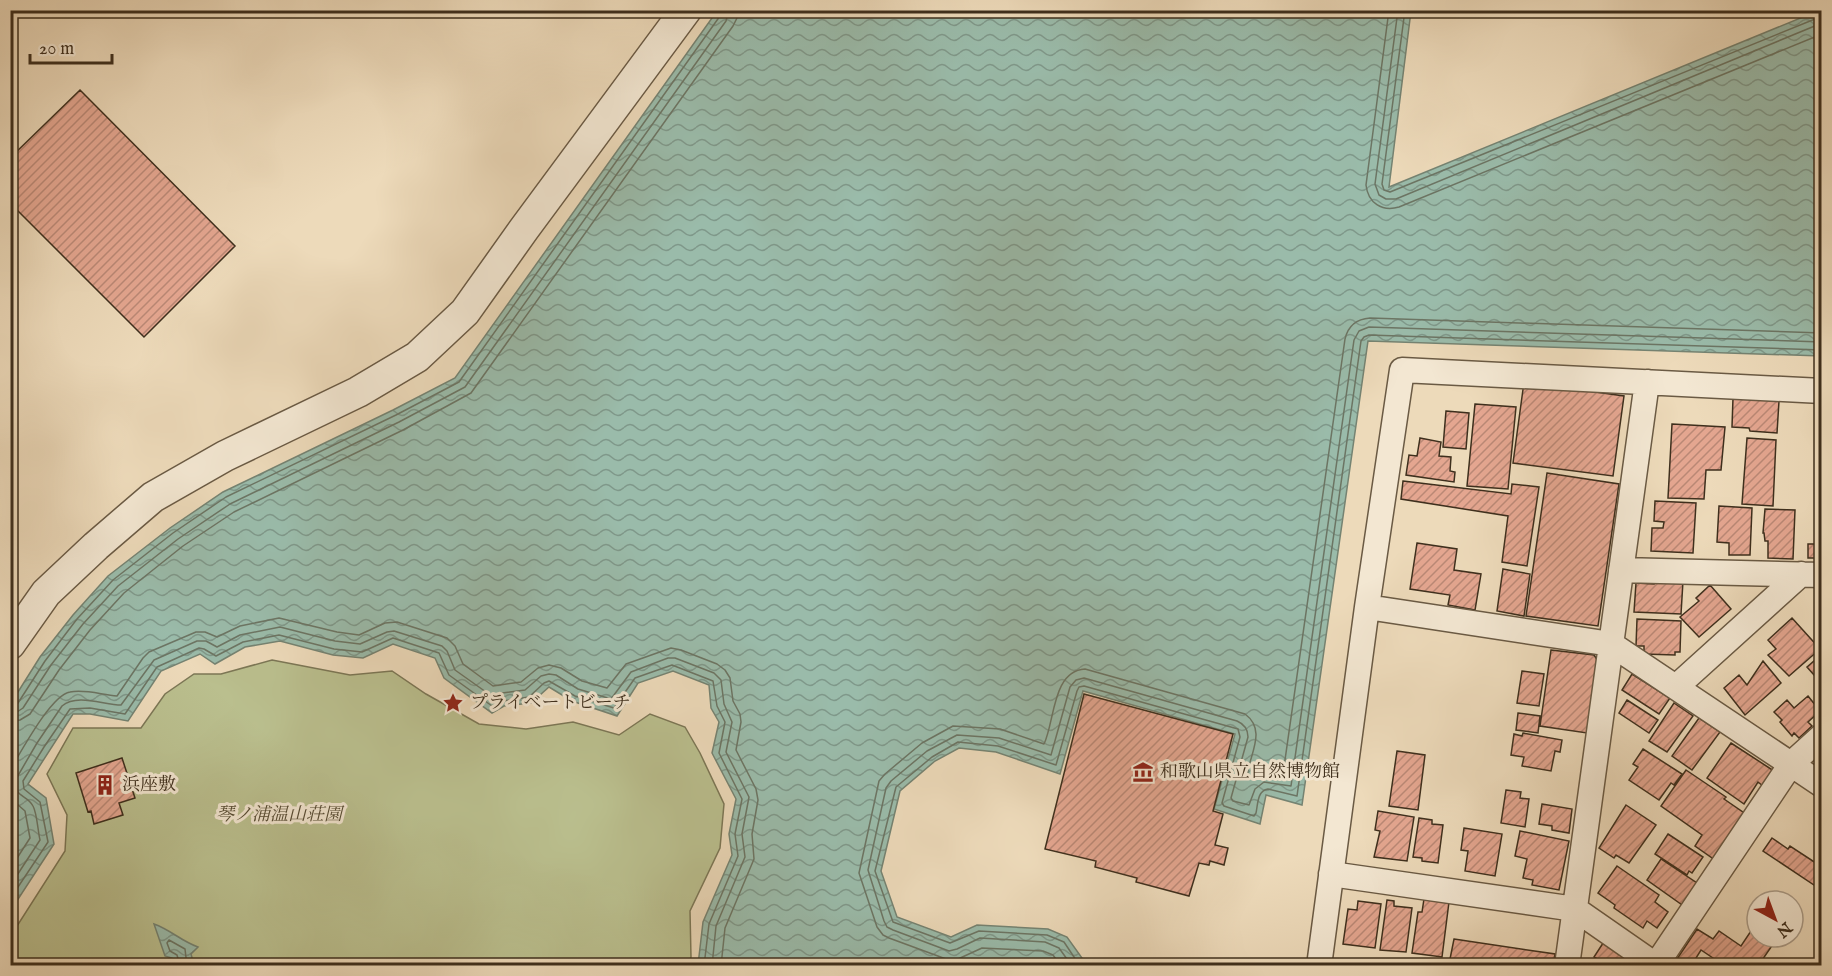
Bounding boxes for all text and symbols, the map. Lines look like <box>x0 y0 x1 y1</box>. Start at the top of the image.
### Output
scale bar <box>30 27 112 65</box>
text: 20 m <box>39 38 74 61</box>
place icon: プライベートビーチ <box>441 691 465 715</box>
place label: プライベートビーチ <box>470 692 631 715</box>
museum icon: 和歌山県立自然博物館 <box>1131 760 1155 784</box>
place label: 和歌山県立自然博物館 <box>1160 761 1340 784</box>
building icon: 浜座敷 <box>93 773 117 797</box>
place label: 浜座敷 <box>122 774 176 797</box>
park label: 琴ノ浦温山荘園 <box>216 804 345 827</box>
north arrow <box>1745 889 1805 949</box>
text: N <box>1772 916 1796 941</box>

